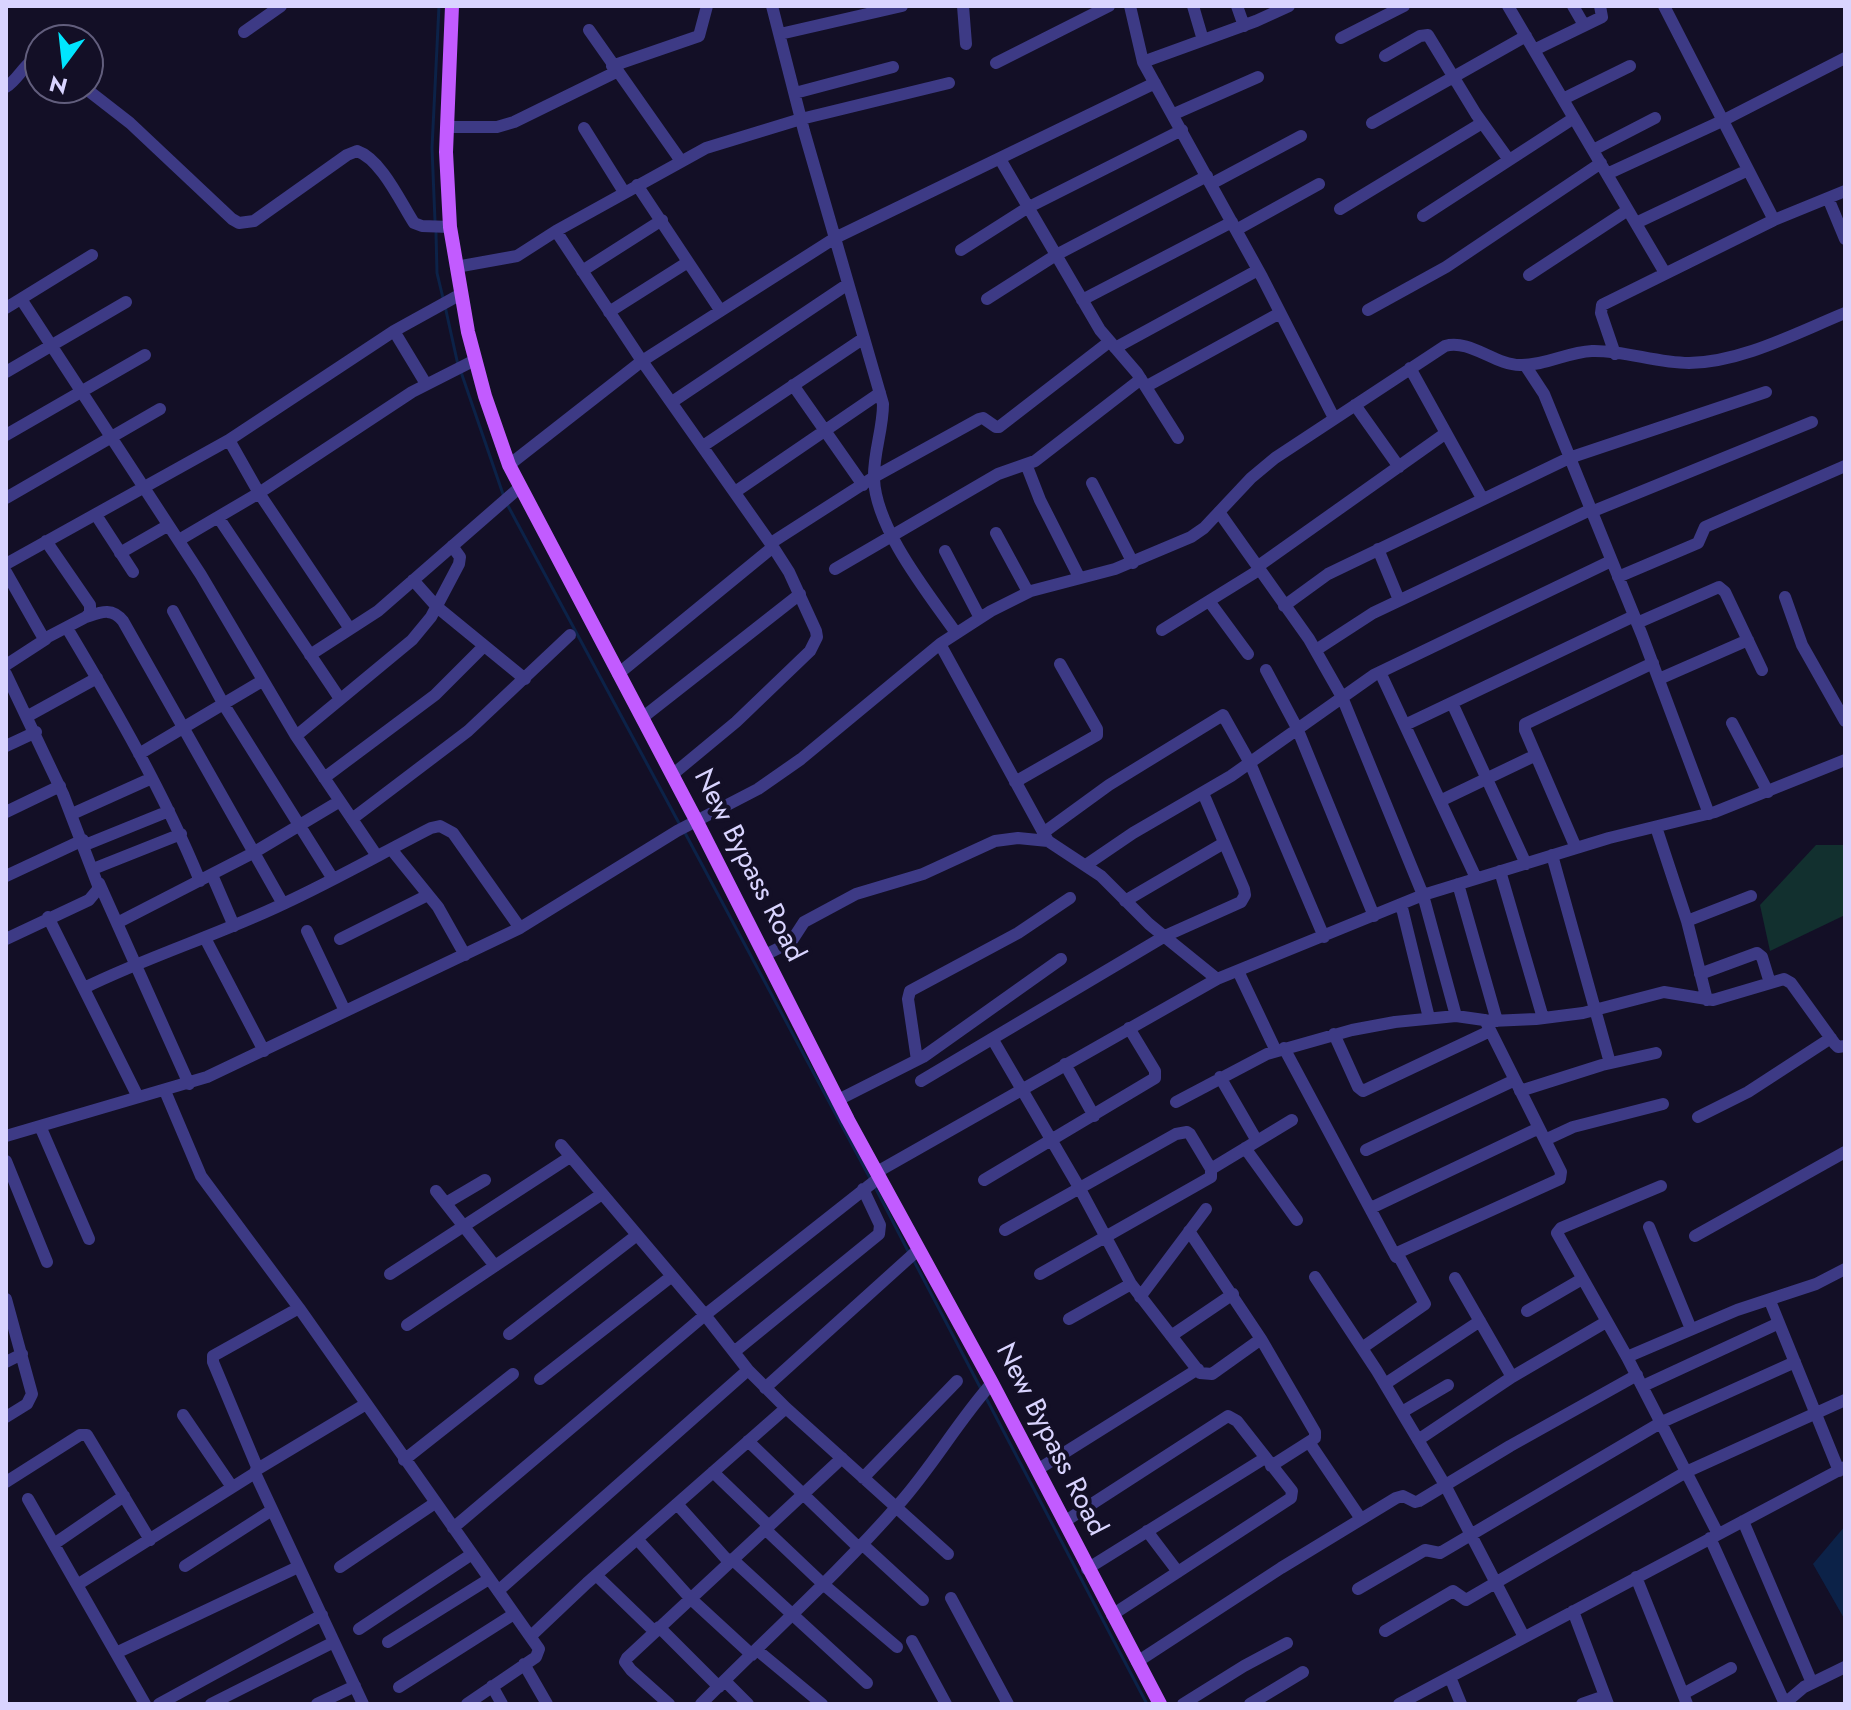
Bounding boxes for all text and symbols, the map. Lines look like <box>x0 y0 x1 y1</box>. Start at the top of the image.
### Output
north arrow <box>24 24 104 104</box>
text: N <box>46 68 71 103</box>
street label: New Bypass Road <box>685 764 811 968</box>
street label: New Bypass Road <box>987 1338 1113 1542</box>

